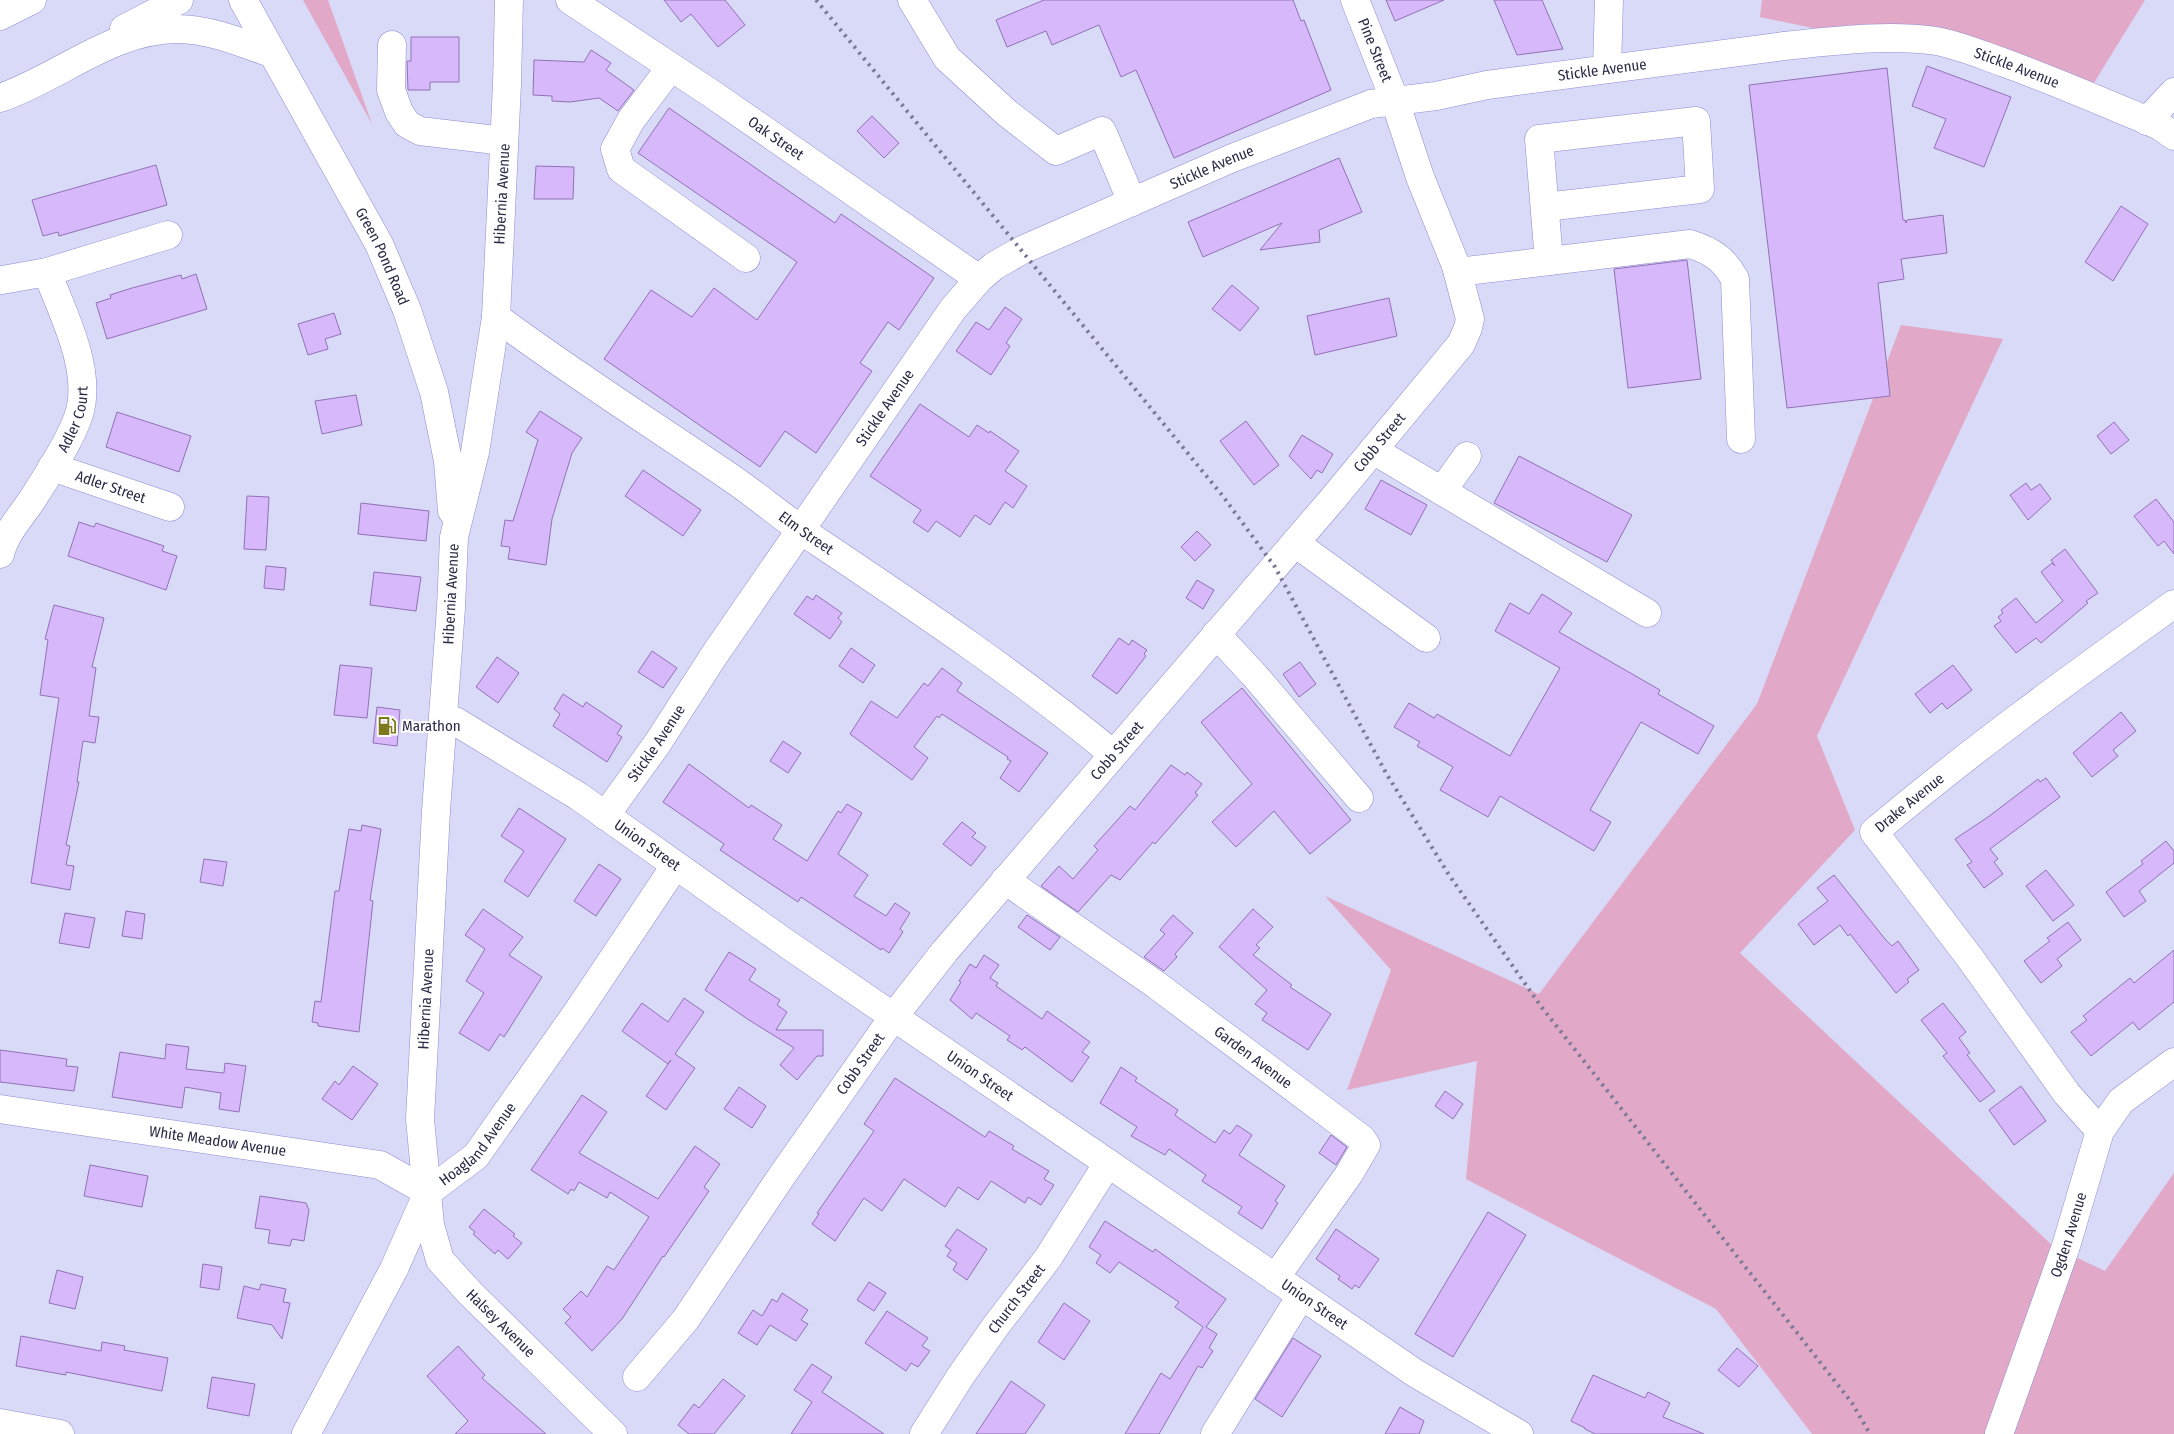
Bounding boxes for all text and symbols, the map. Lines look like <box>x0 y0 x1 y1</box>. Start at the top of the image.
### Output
street label: Pine Street <box>1354 15 1396 85</box>
street label: Stickle Avenue <box>1972 44 2062 92</box>
street label: Stickle Avenue <box>1557 55 1648 85</box>
street label: Oak Street <box>744 113 807 164</box>
street label: Stickle Avenue <box>1167 142 1256 193</box>
street label: Hibernia Avenue <box>490 143 514 245</box>
street label: Green Pond Road <box>352 205 413 308</box>
street label: Stickle Avenue <box>852 366 918 450</box>
street label: Adler Court <box>54 386 92 455</box>
street label: Cobb Street <box>1350 409 1409 476</box>
street label: Adler Street <box>73 467 148 507</box>
street label: Elm Street <box>775 508 837 559</box>
street label: Hibernia Avenue <box>439 543 463 645</box>
street label: Stickle Avenue <box>624 701 689 785</box>
fuel station icon: Marathon <box>376 715 398 737</box>
place label: Marathon <box>402 717 461 735</box>
street label: Cobb Street <box>1087 718 1147 784</box>
street label: Drake Avenue <box>1871 769 1948 836</box>
street label: Union Street <box>611 816 684 875</box>
street label: Hibernia Avenue <box>414 948 438 1050</box>
street label: Garden Avenue <box>1210 1022 1296 1092</box>
street label: Cobb Street <box>832 1029 888 1098</box>
street label: Union Street <box>943 1047 1017 1105</box>
street label: Hoagland Avenue <box>436 1099 520 1189</box>
street label: White Meadow Avenue <box>148 1122 287 1160</box>
street label: Ogden Avenue <box>2047 1190 2090 1280</box>
street label: Church Street <box>984 1260 1049 1337</box>
street label: Union Street <box>1278 1275 1351 1333</box>
street label: Halsey Avenue <box>462 1285 539 1361</box>

